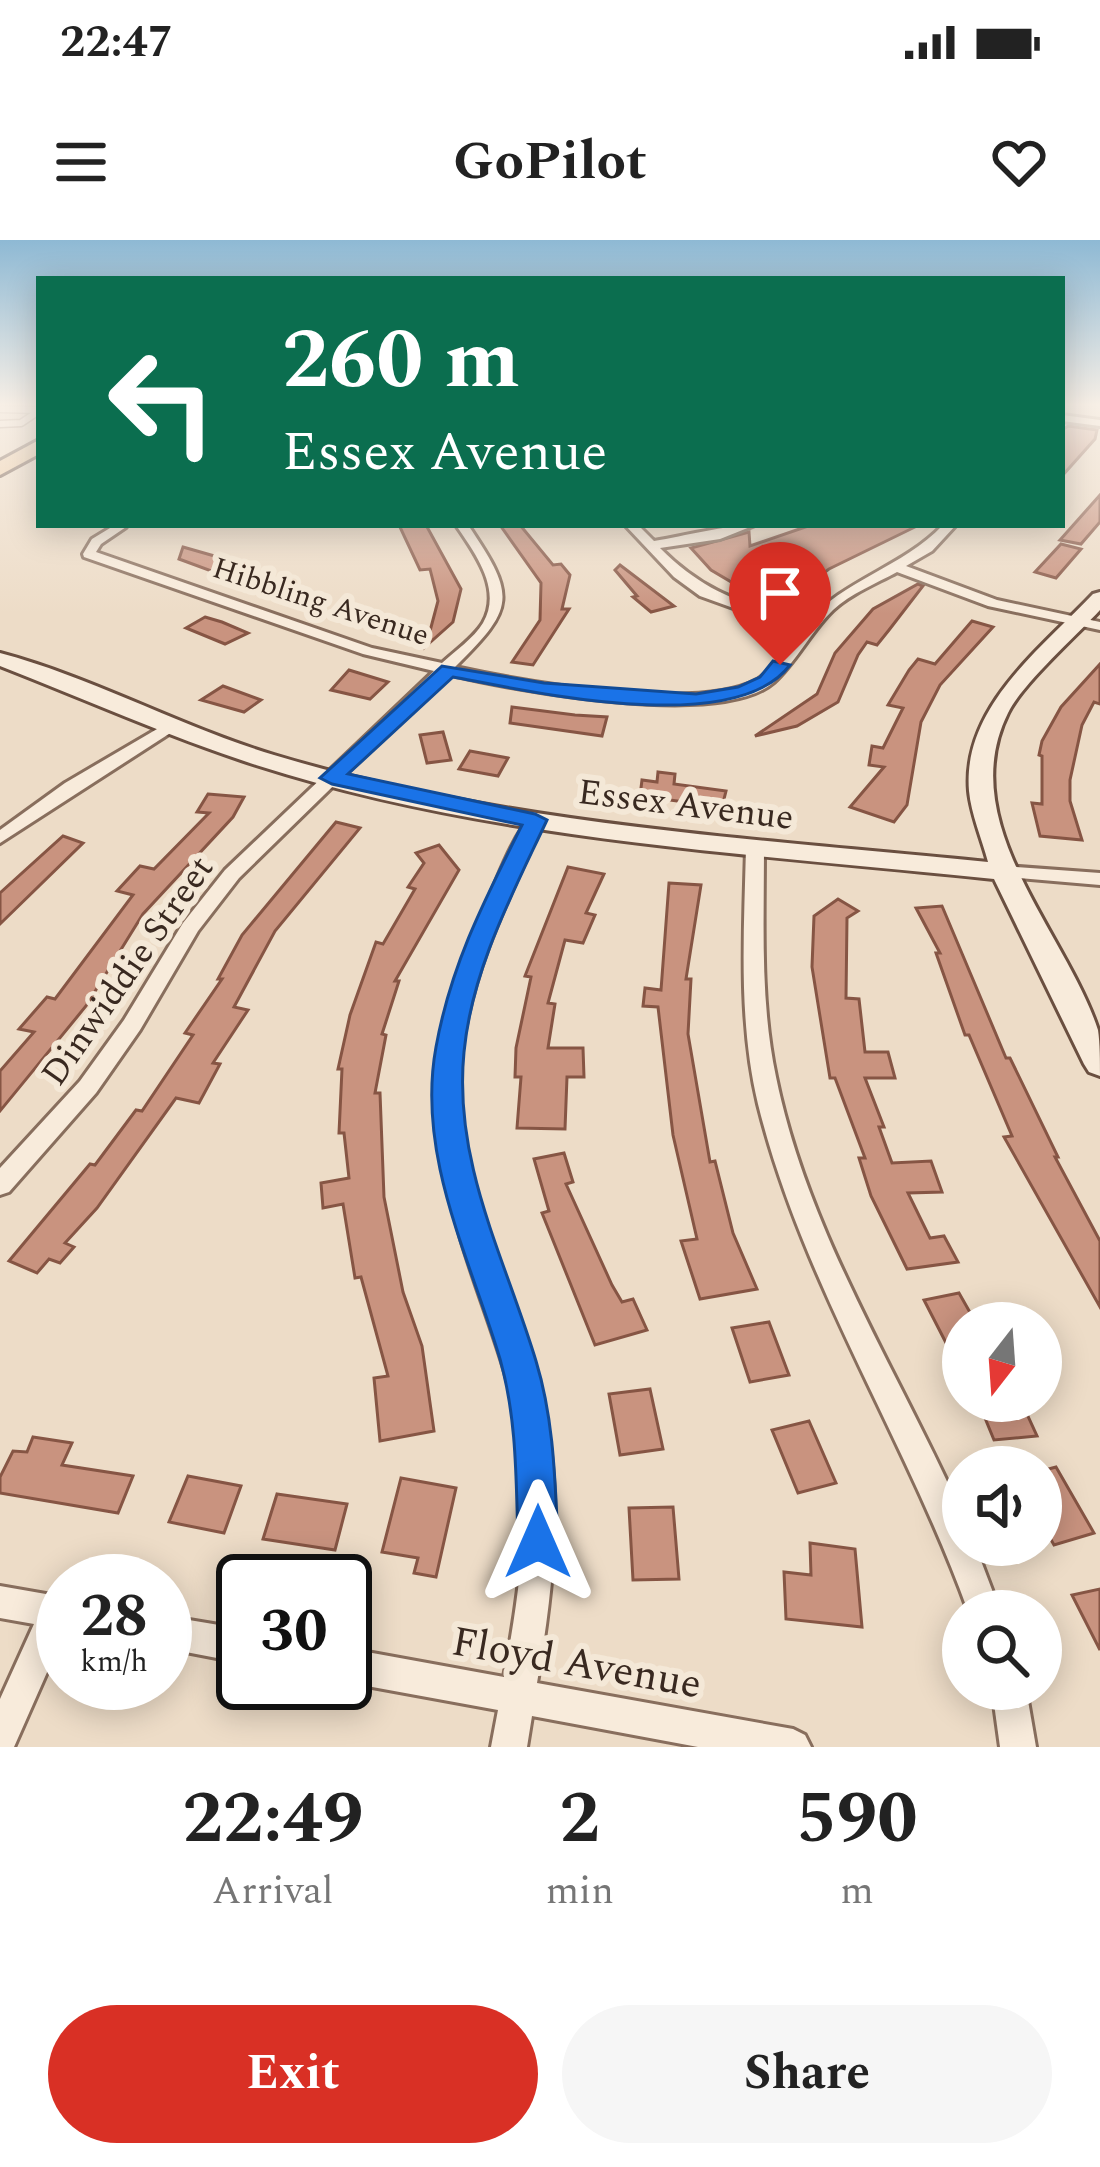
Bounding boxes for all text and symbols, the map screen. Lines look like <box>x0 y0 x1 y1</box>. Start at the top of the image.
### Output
text: 22:47 <box>60 8 173 77</box>
text: GoPilot <box>453 121 647 203</box>
icon: menu <box>48 129 114 195</box>
icon: heart <box>986 129 1052 195</box>
text: 260 m <box>282 297 520 425</box>
icon: left <box>84 324 240 480</box>
text: Essex Avenue <box>282 412 607 494</box>
pin <box>729 542 831 665</box>
street label: Hibbling Avenue <box>206 545 435 659</box>
icon: arrive <box>747 560 813 626</box>
street label: Essex Avenue <box>575 765 797 846</box>
street label: Dinwiddie Street <box>28 845 228 1098</box>
north arrow <box>942 1302 1062 1422</box>
map controls <box>942 1302 1062 1710</box>
button: sound <box>942 1446 1062 1566</box>
position arrow <box>475 1479 601 1605</box>
speed limit sign: 30 <box>216 1554 372 1710</box>
text: 28 <box>80 1571 148 1663</box>
button: search <box>942 1590 1062 1710</box>
street label: Floyd Avenue <box>447 1610 706 1716</box>
text: km/h <box>80 1639 148 1685</box>
text: 22:49 <box>182 1765 363 1874</box>
text: 2 <box>560 1765 600 1874</box>
text: 590 <box>796 1765 918 1874</box>
text: Arrival <box>212 1862 334 1921</box>
text: min <box>546 1862 614 1921</box>
text: m <box>840 1862 874 1921</box>
button: Exit <box>48 2005 538 2143</box>
button: Share <box>562 2005 1052 2143</box>

